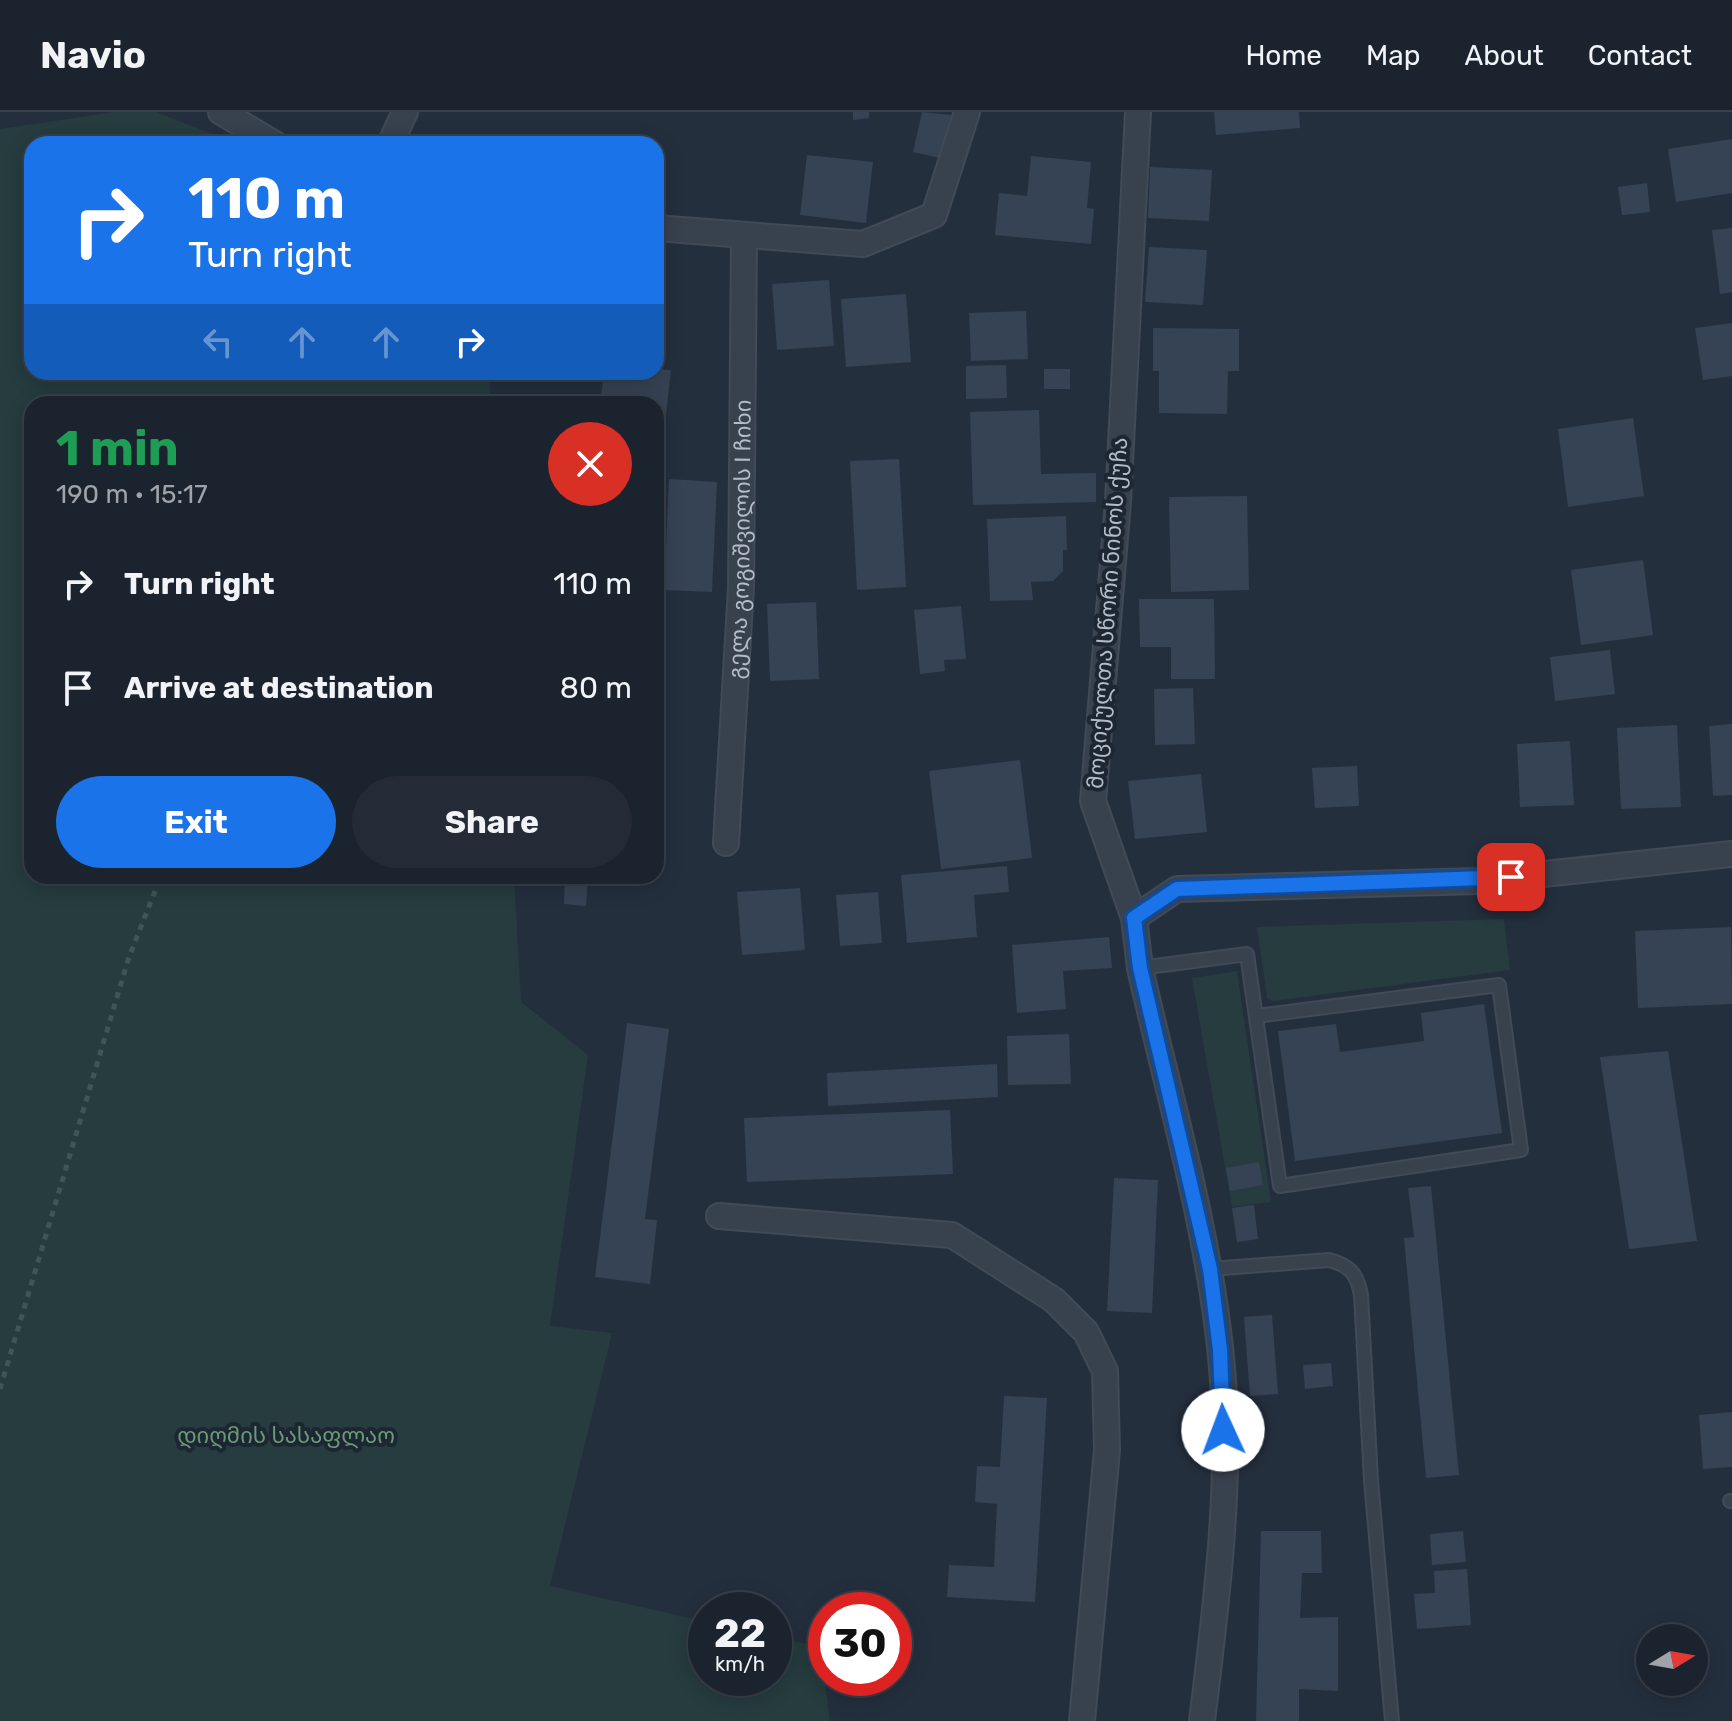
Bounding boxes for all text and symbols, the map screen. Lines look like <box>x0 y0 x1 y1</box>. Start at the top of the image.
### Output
text: Navio <box>40 32 146 78</box>
text: Home <box>1245 39 1322 72</box>
text: Map <box>1366 39 1420 72</box>
text: About <box>1464 39 1544 72</box>
text: Contact <box>1588 39 1692 72</box>
text: 110 m <box>188 166 345 232</box>
icon: right <box>56 168 160 272</box>
text: Turn right <box>188 233 352 276</box>
icon: left <box>196 320 240 364</box>
icon: ahead <box>280 320 324 364</box>
icon: ahead <box>364 320 408 364</box>
icon: right <box>448 320 492 364</box>
street label: გელა გოგიშვილის I ჩიხი <box>723 399 757 680</box>
text: 1 min <box>56 420 179 477</box>
button: close <box>548 422 632 506</box>
street label: მოციქულთა სწორი ნინოს ქუჩა <box>1082 437 1133 790</box>
text: 190 m · 15:17 <box>56 479 208 510</box>
icon: right <box>56 562 100 606</box>
text: Turn right <box>124 566 275 602</box>
text: 110 m <box>553 566 632 602</box>
icon: arrive <box>56 666 100 710</box>
text: Arrive at destination <box>124 670 434 706</box>
text: 80 m <box>560 670 632 706</box>
button: Exit <box>56 776 336 868</box>
button: Share <box>352 776 632 868</box>
pin <box>1477 843 1545 911</box>
icon: arrive <box>1489 855 1533 899</box>
position arrow <box>1181 1388 1265 1472</box>
park label: დიღმის სასაფლაო <box>177 1422 395 1449</box>
speed limit sign: 30 <box>808 1592 912 1696</box>
text: 22 <box>714 1610 766 1657</box>
north arrow <box>1636 1624 1708 1696</box>
map controls <box>1636 1624 1708 1696</box>
text: km/h <box>715 1652 765 1676</box>

